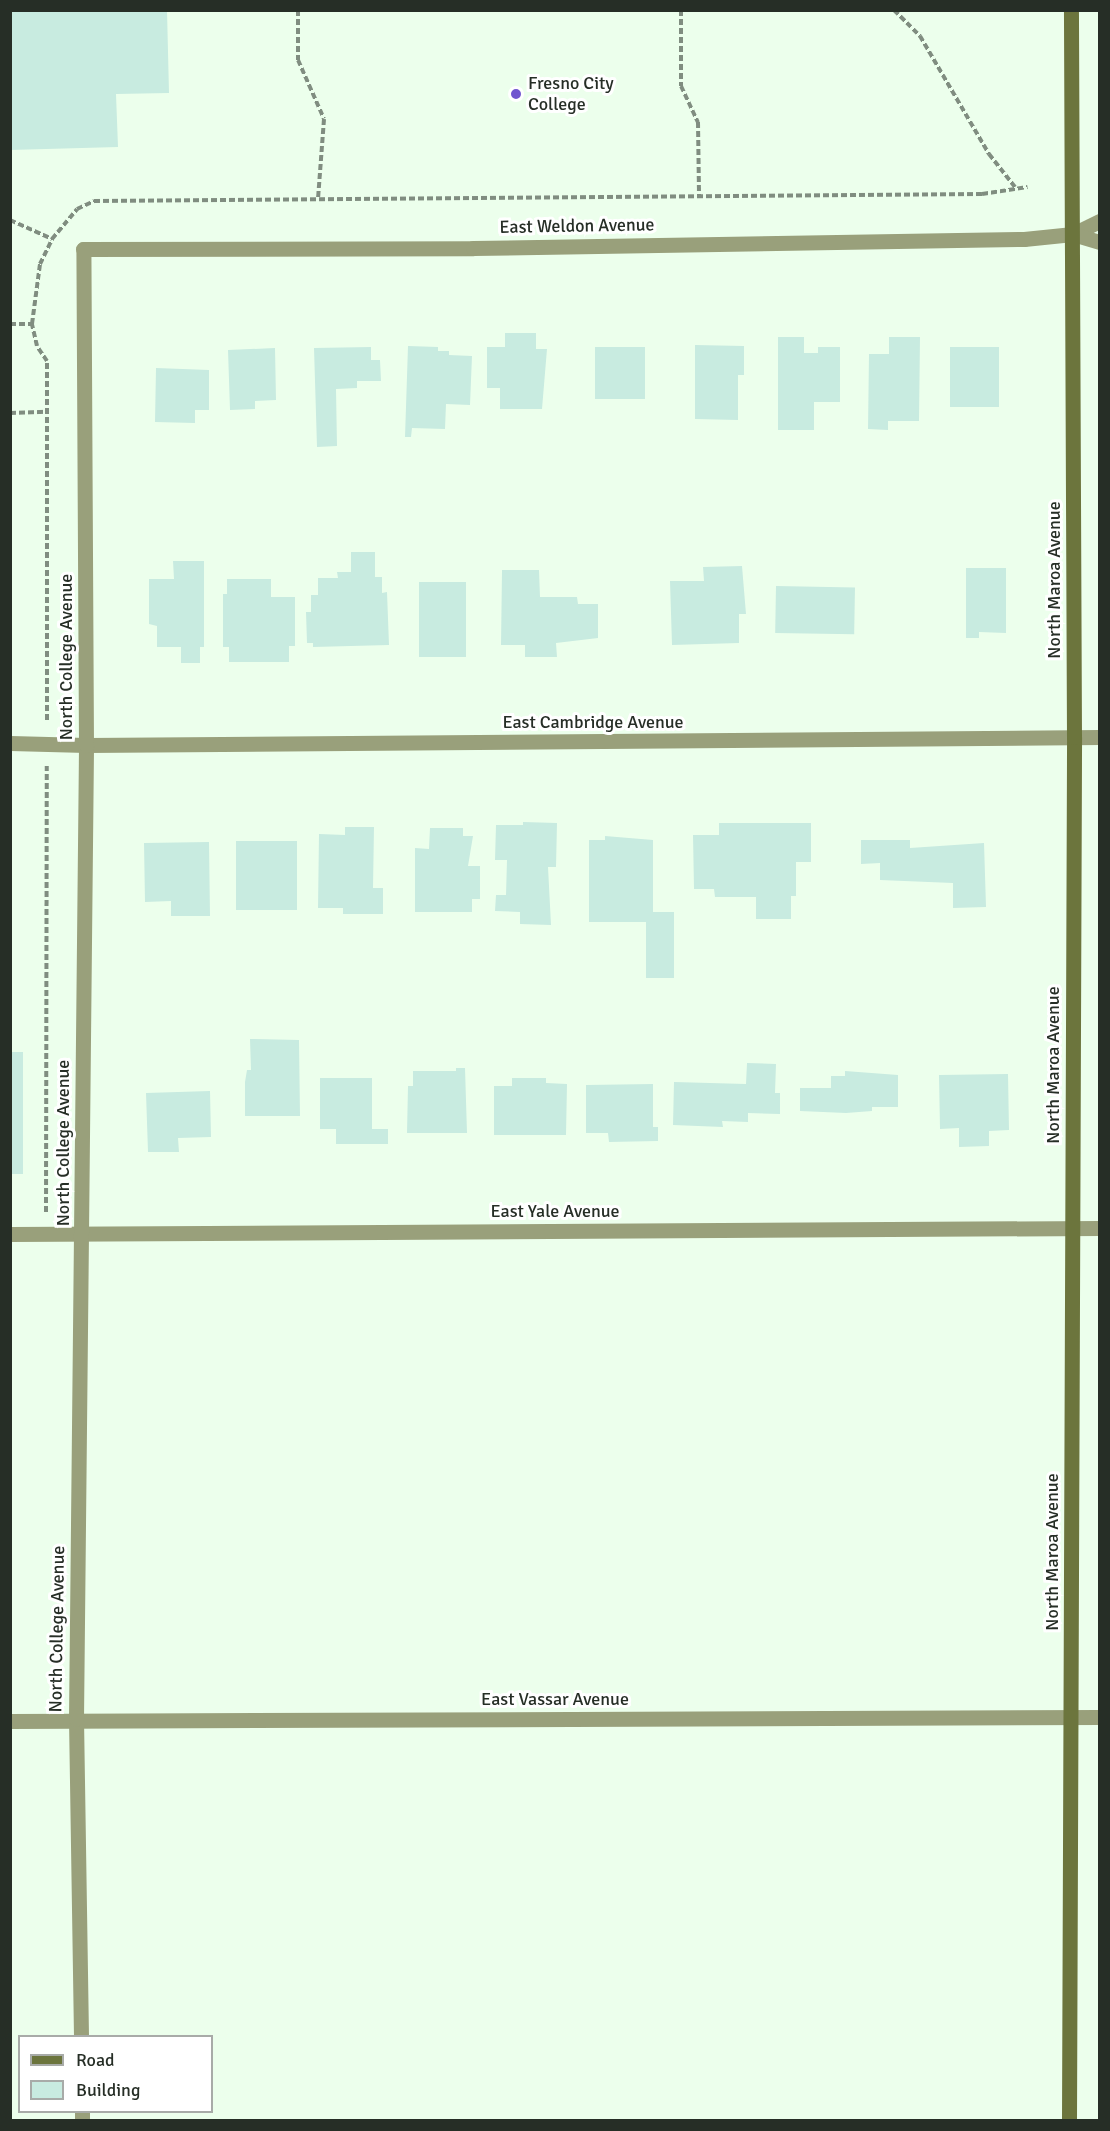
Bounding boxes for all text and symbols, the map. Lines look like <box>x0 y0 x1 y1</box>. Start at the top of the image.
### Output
place label: Fresno City College <box>528 73 614 116</box>
marker: Fresno City College <box>509 87 523 101</box>
street label: East Weldon Avenue <box>499 214 655 238</box>
street label: North Maroa Avenue <box>1043 501 1065 659</box>
street label: North College Avenue <box>55 574 77 740</box>
street label: East Cambridge Avenue <box>502 711 684 733</box>
street label: North Maroa Avenue <box>1042 986 1064 1144</box>
street label: North College Avenue <box>52 1060 74 1226</box>
street label: East Yale Avenue <box>490 1200 620 1222</box>
street label: North Maroa Avenue <box>1041 1473 1063 1631</box>
street label: North College Avenue <box>45 1545 69 1713</box>
street label: East Vassar Avenue <box>481 1688 629 1710</box>
legend <box>18 2035 213 2113</box>
text: Road <box>76 2049 115 2071</box>
text: Building <box>76 2079 140 2101</box>

